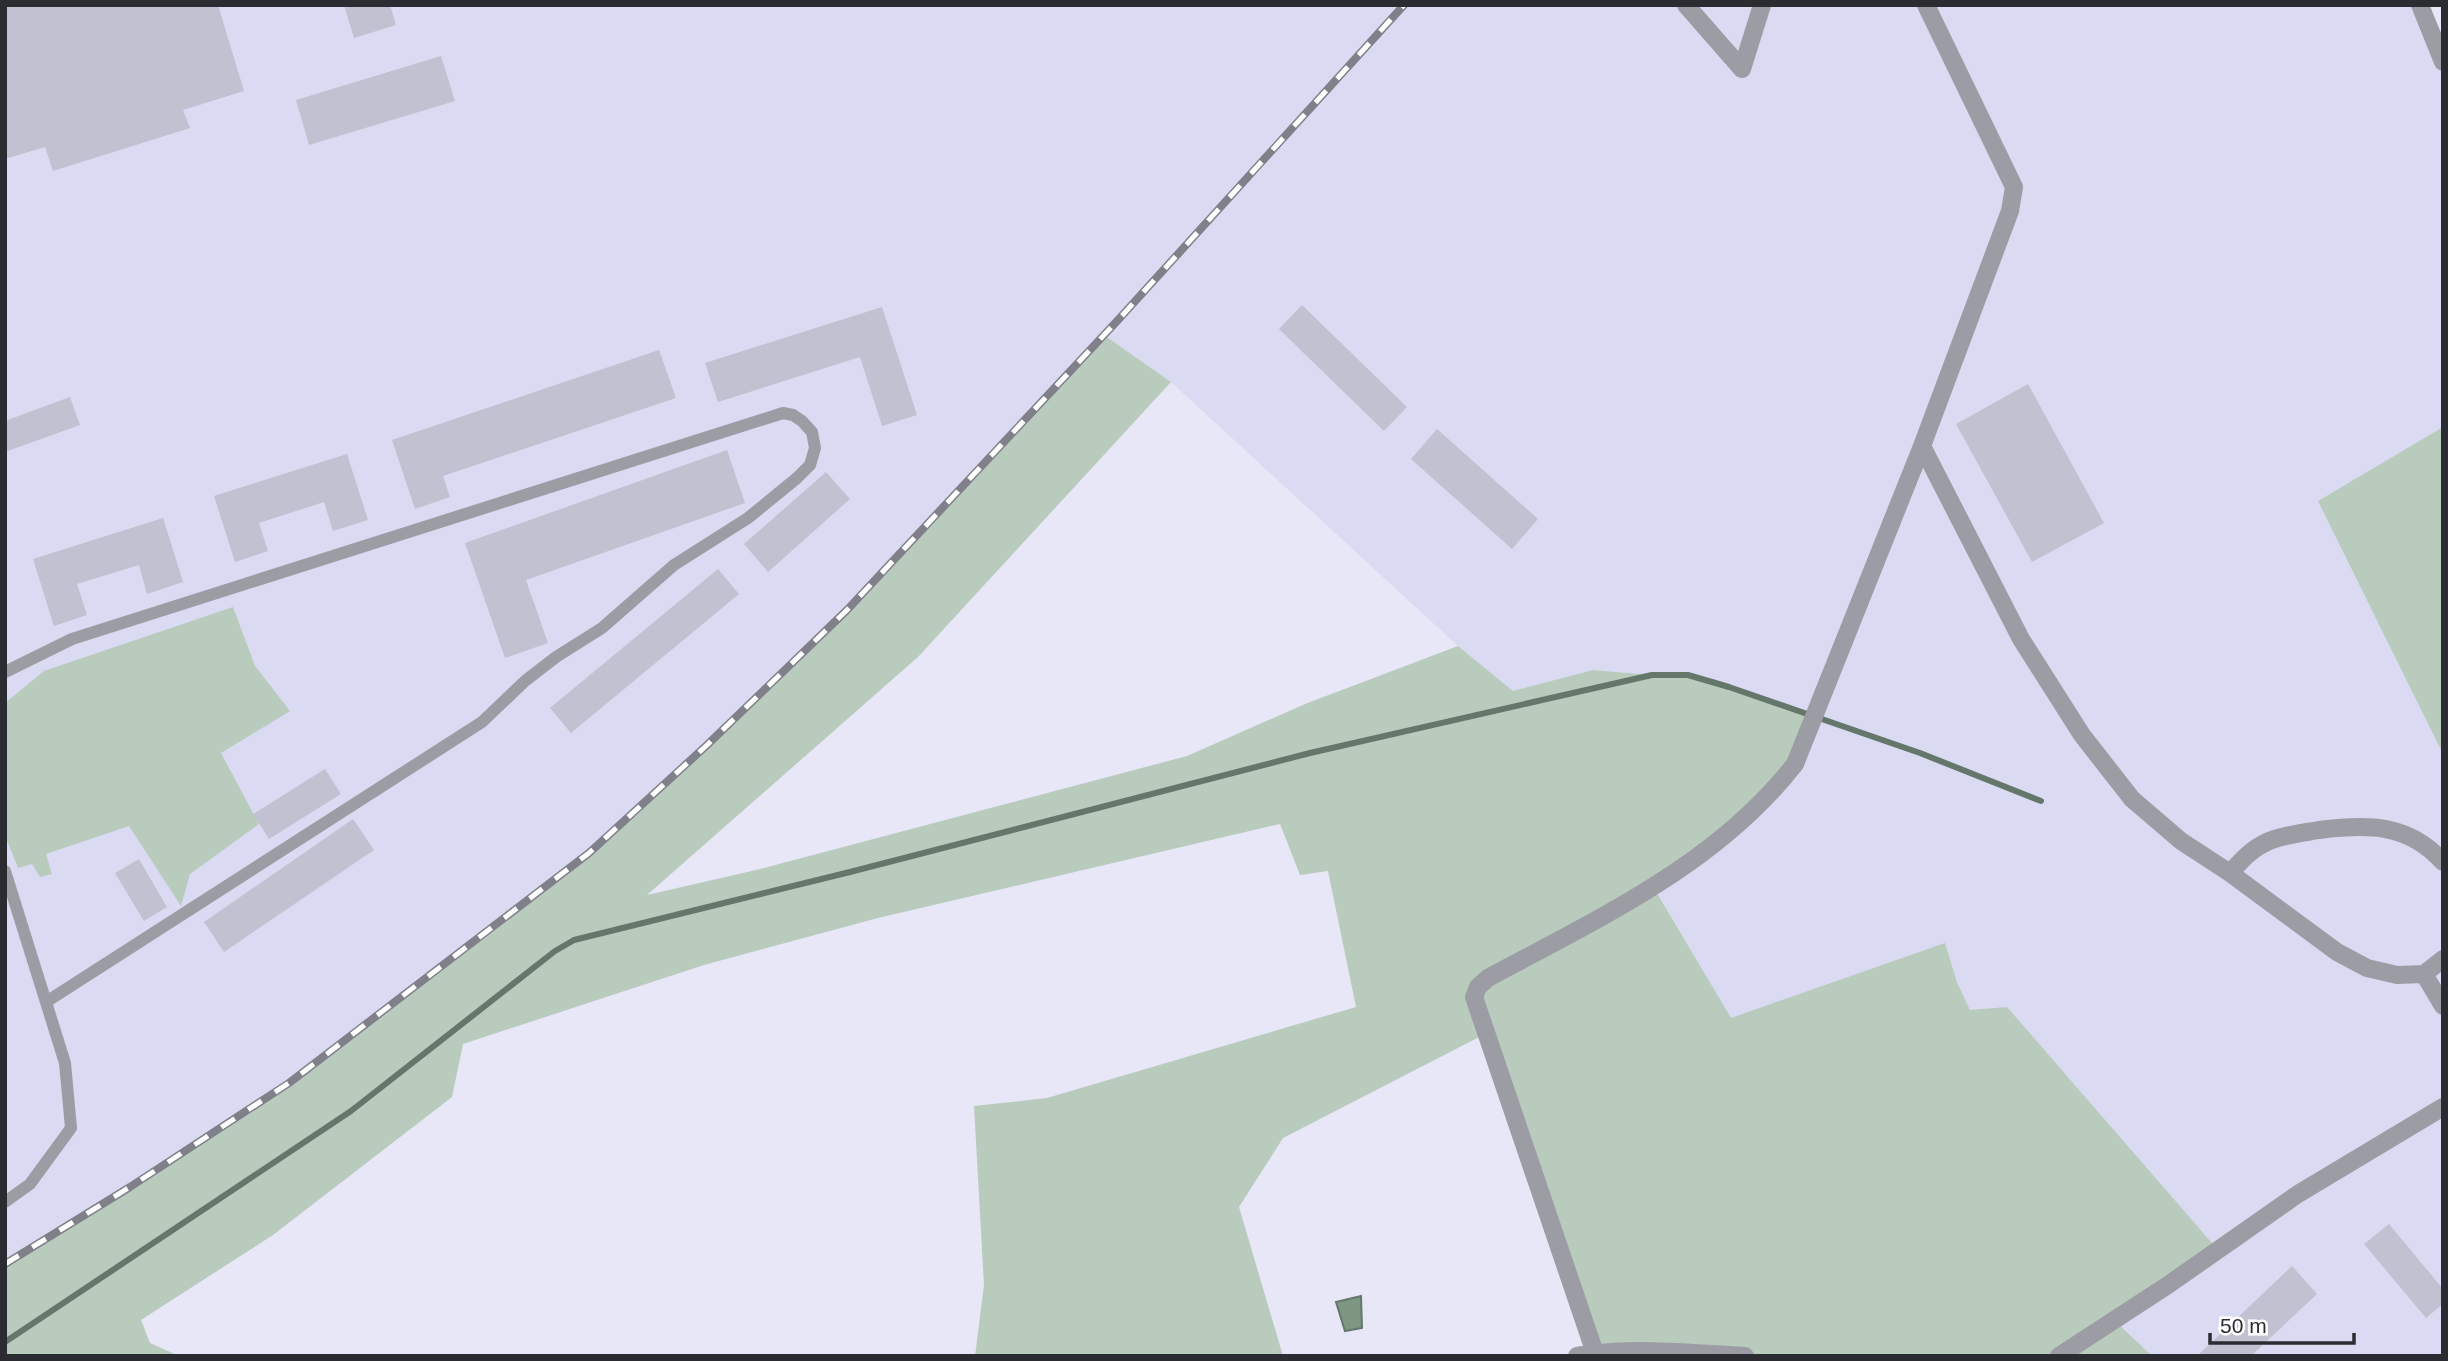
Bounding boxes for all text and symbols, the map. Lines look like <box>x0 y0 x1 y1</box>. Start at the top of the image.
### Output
scale bar <box>2210 1302 2354 1346</box>
text: 50 m <box>2220 1314 2267 1337</box>

